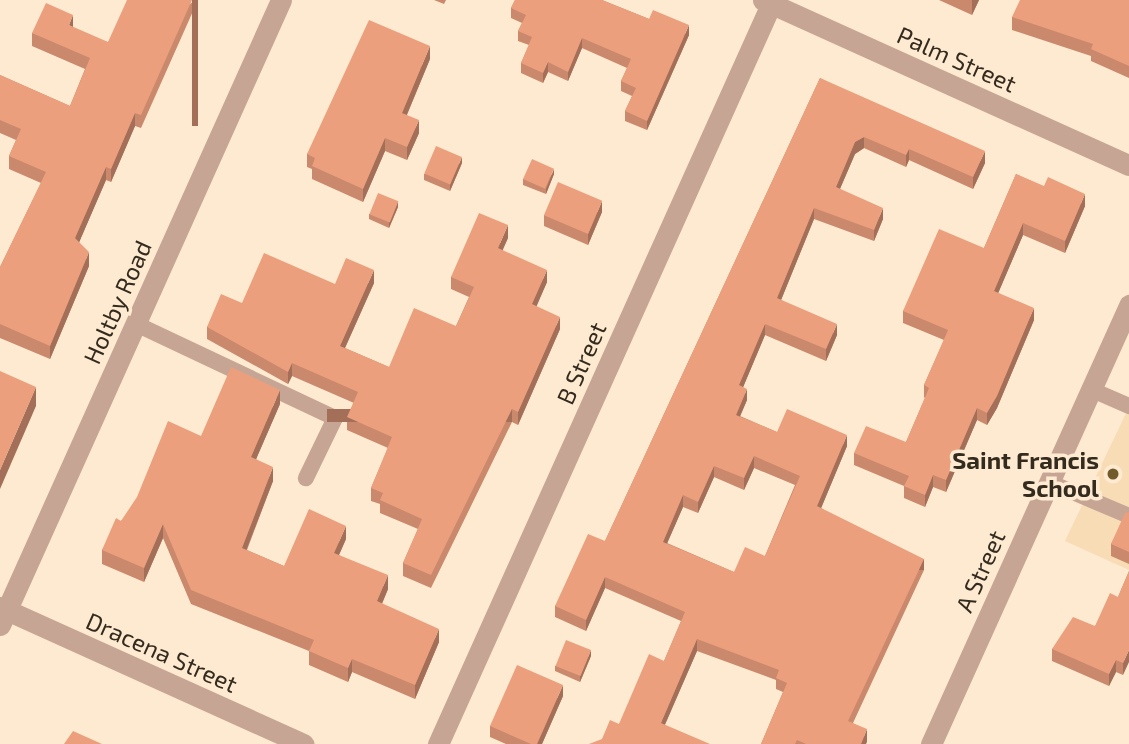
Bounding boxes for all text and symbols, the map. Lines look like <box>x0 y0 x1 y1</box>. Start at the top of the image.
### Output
street label: Palm Street <box>893 20 1021 98</box>
street label: Holtby Road <box>77 236 157 368</box>
street label: B Street <box>550 317 612 409</box>
place label: Saint Francis School <box>952 446 1099 502</box>
marker: Saint Francis School <box>1105 466 1121 482</box>
street label: A Street <box>949 525 1011 617</box>
street label: Dracena Street <box>82 606 242 698</box>

